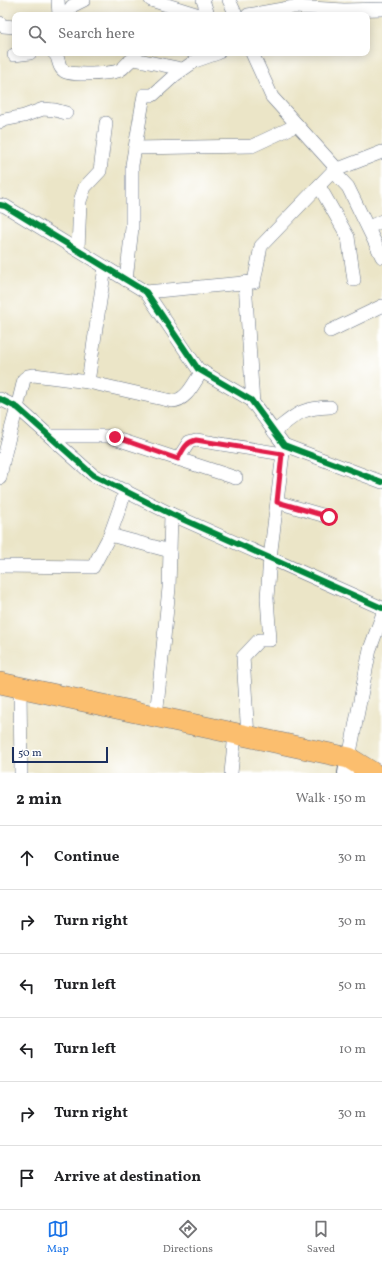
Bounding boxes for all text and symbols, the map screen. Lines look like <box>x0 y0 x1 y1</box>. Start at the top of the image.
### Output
search box <box>12 12 370 56</box>
icon: search <box>26 23 48 45</box>
text: Search here <box>58 24 135 45</box>
route end <box>106 428 124 446</box>
route start <box>320 508 338 526</box>
scale bar <box>12 745 108 764</box>
text: 50 m <box>18 746 42 761</box>
text: 2 min <box>16 788 62 811</box>
text: Walk · 150 m <box>296 790 366 808</box>
icon: ahead <box>16 847 38 869</box>
text: Continue <box>54 847 119 868</box>
text: 30 m <box>338 849 366 867</box>
icon: right <box>16 911 38 933</box>
text: Turn right <box>54 911 128 932</box>
text: 30 m <box>338 913 366 931</box>
icon: left <box>16 975 38 997</box>
text: Turn left <box>54 975 116 996</box>
text: 50 m <box>338 977 366 995</box>
icon: left <box>16 1039 38 1061</box>
text: Turn left <box>54 1039 116 1060</box>
text: 10 m <box>339 1041 366 1059</box>
icon: right <box>16 1103 38 1125</box>
text: Turn right <box>54 1103 128 1124</box>
text: 30 m <box>338 1105 366 1123</box>
icon: arrive <box>16 1167 38 1189</box>
text: Arrive at destination <box>54 1167 201 1188</box>
tab: Map <box>47 1218 69 1257</box>
tab: Directions <box>163 1218 213 1257</box>
tab: Saved <box>307 1218 335 1257</box>

